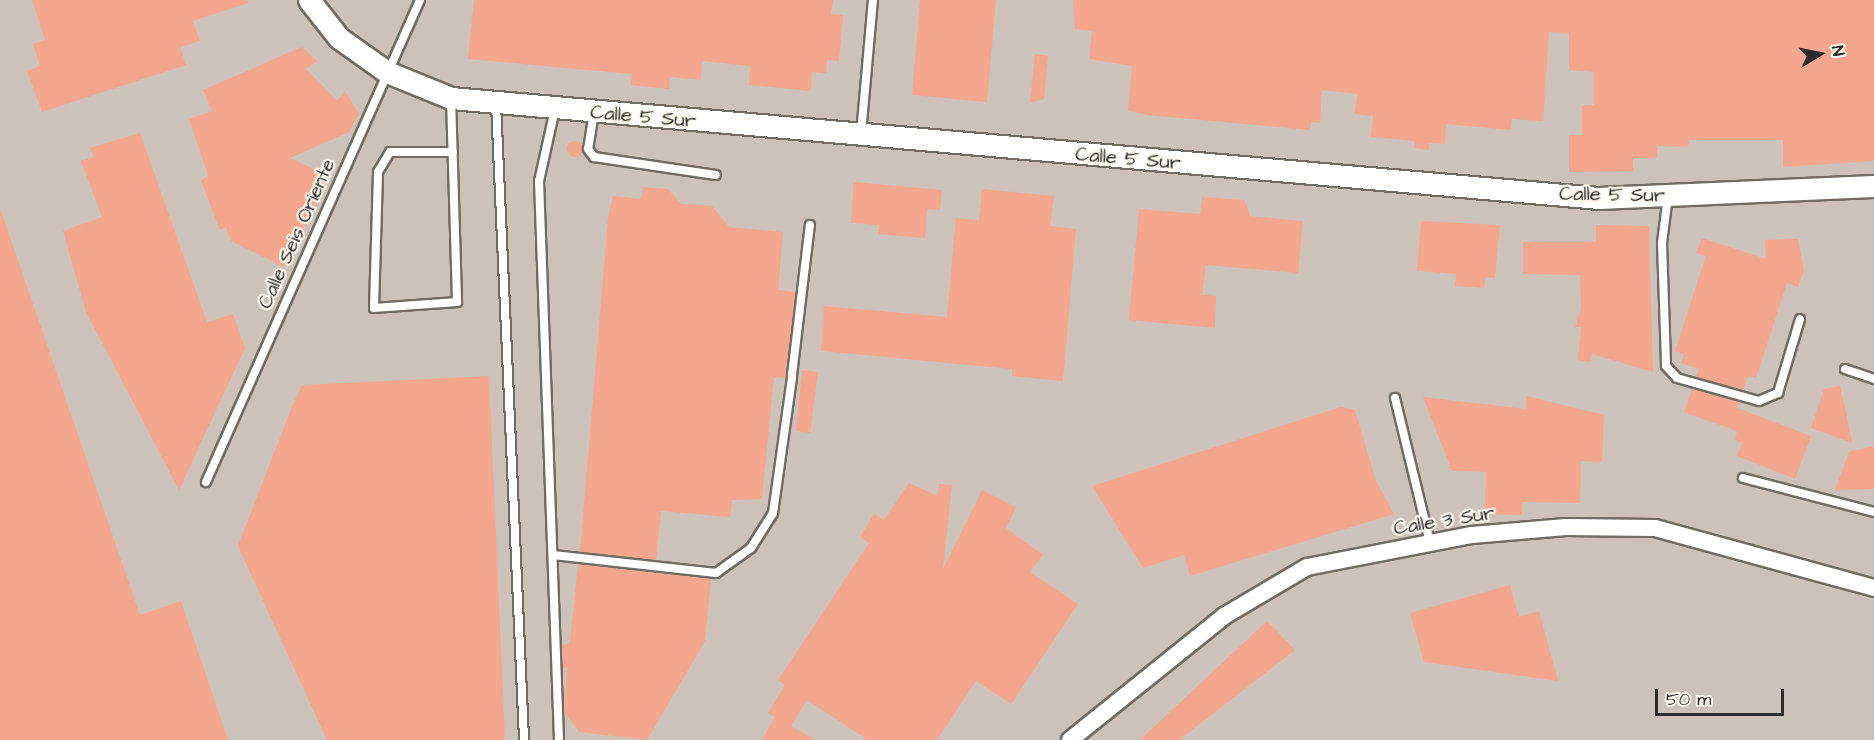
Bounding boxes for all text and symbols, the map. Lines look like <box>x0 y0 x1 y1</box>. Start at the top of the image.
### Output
north arrow <box>1790 24 1850 84</box>
text: N <box>1826 44 1849 58</box>
street label: Calle 5 Sur <box>589 100 697 134</box>
street label: Calle 5 Sur <box>1074 142 1182 176</box>
street label: Calle Seis Oriente <box>253 155 341 313</box>
street label: Calle 5 Sur <box>1559 182 1665 208</box>
street label: Calle 3 Sur <box>1392 501 1496 541</box>
scale bar <box>1658 677 1787 715</box>
text: 50 m <box>1666 687 1711 712</box>

